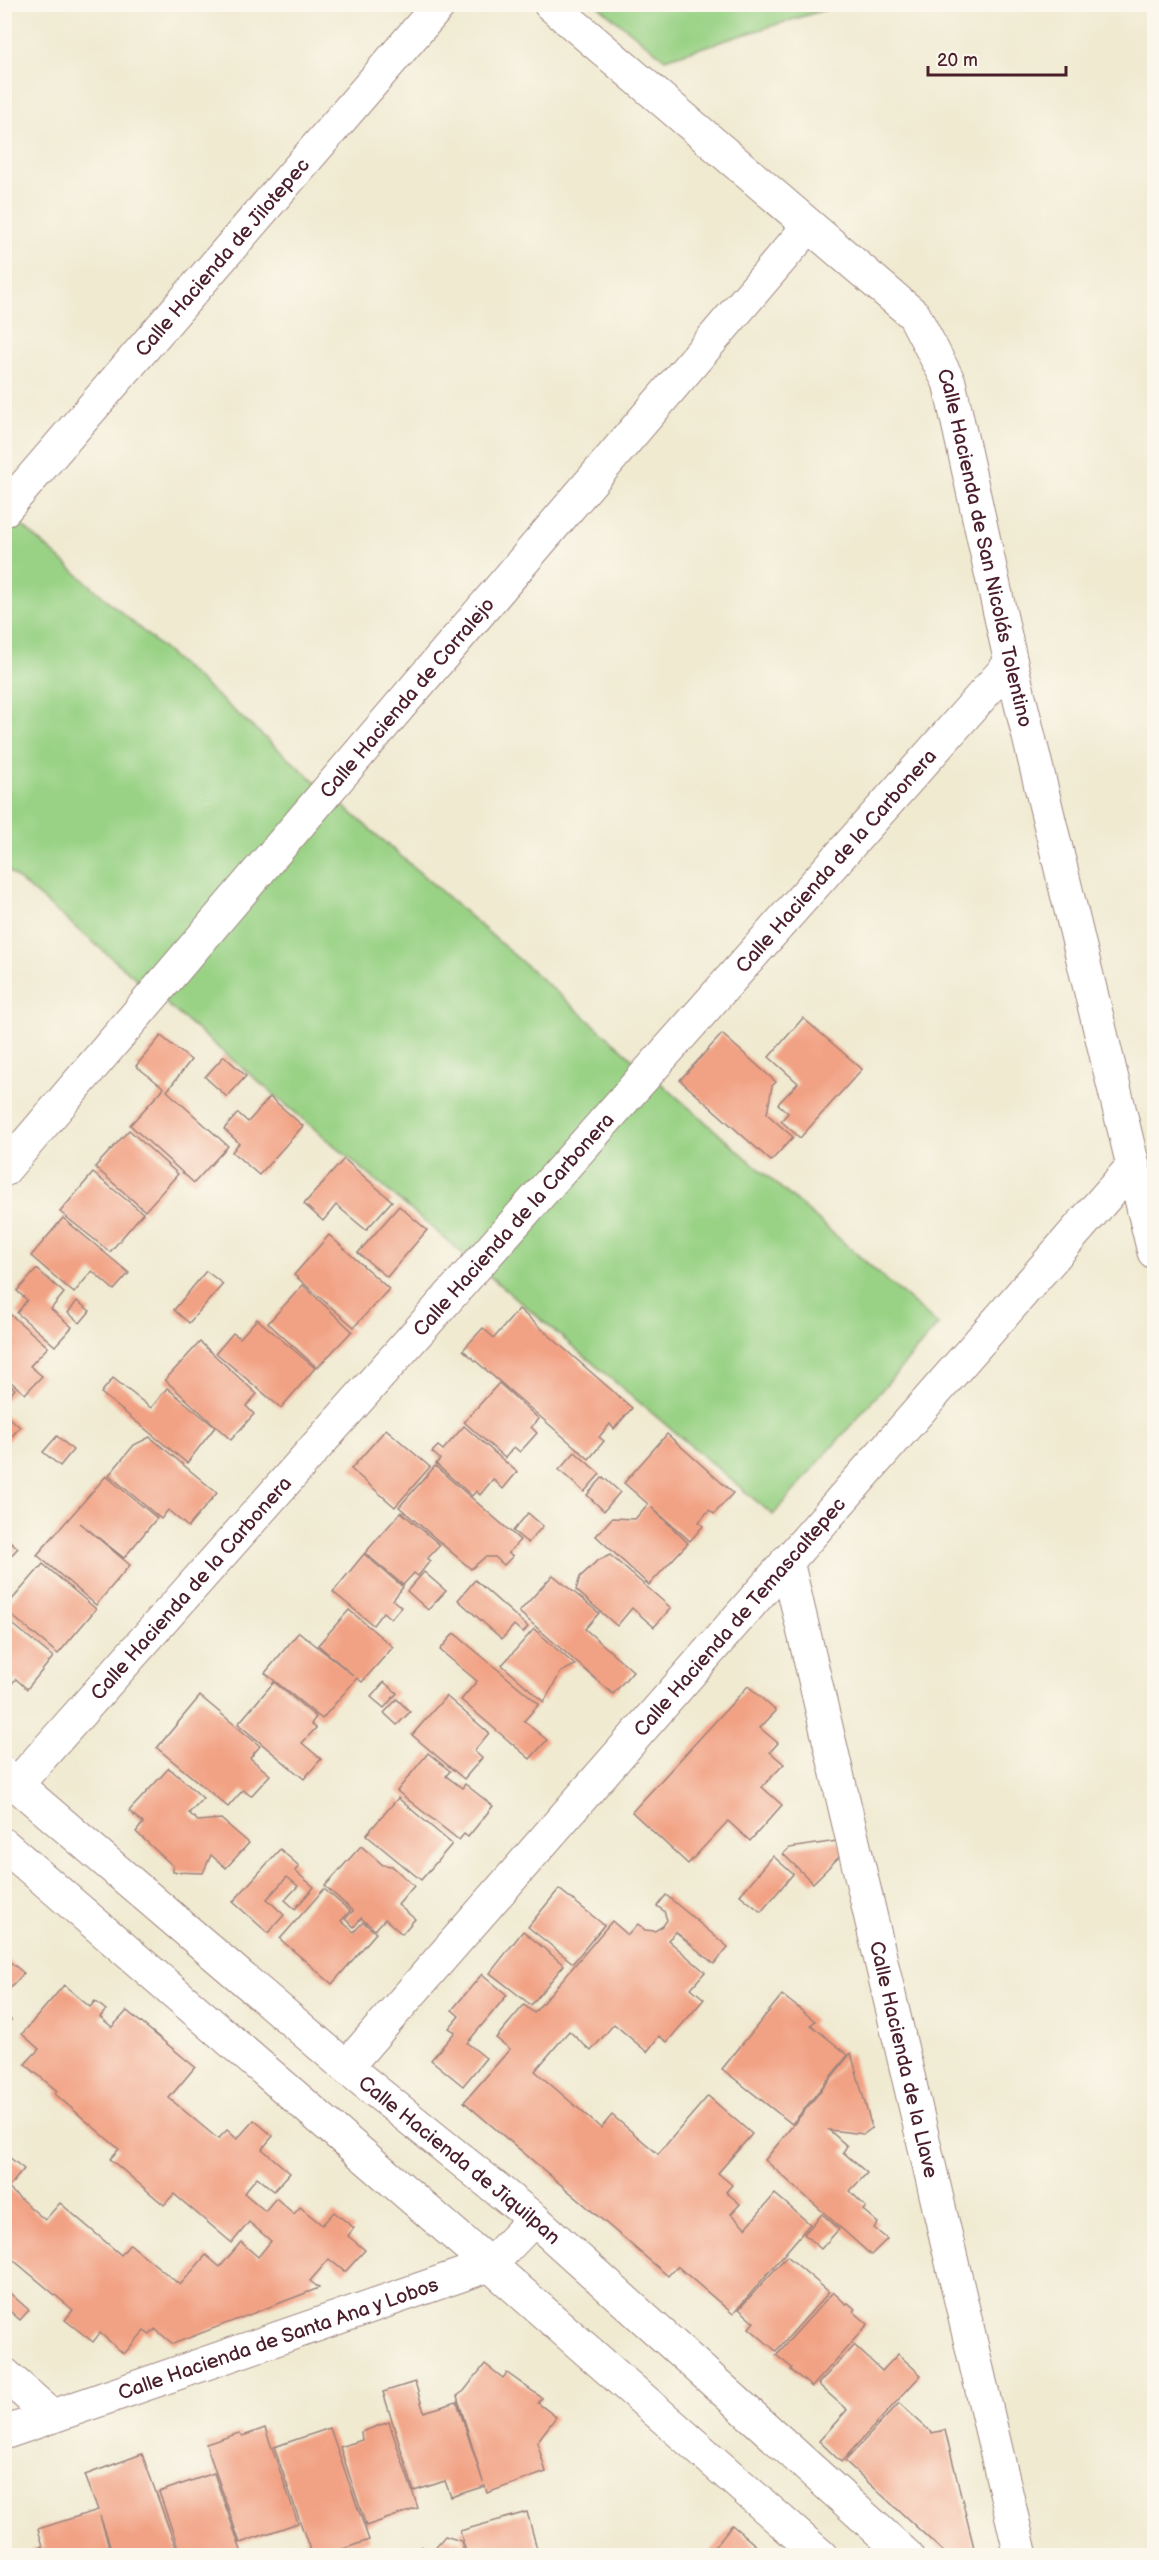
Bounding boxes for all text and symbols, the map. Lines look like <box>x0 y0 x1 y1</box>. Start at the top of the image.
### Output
scale bar <box>928 39 1066 77</box>
text: 20 m <box>937 50 978 71</box>
street label: Calle Hacienda de Jilotepec <box>131 153 315 362</box>
street label: Calle Hacienda de San Nicolás Tolentino <box>931 365 1037 730</box>
street label: Calle Hacienda de Corralejo <box>315 593 500 803</box>
street label: Calle Hacienda de la Carbonera <box>731 745 942 978</box>
street label: Calle Hacienda de la Carbonera <box>409 1108 619 1342</box>
street label: Calle Hacienda de la Carbonera <box>86 1472 297 1705</box>
street label: Calle Hacienda de Temascaltepec <box>629 1493 851 1742</box>
street label: Calle Hacienda de la Llave <box>864 1939 943 2181</box>
street label: Calle Hacienda de Jiquilpan <box>353 2071 565 2250</box>
street label: Calle Hacienda de Santa Ana y Lobos <box>115 2273 442 2406</box>

